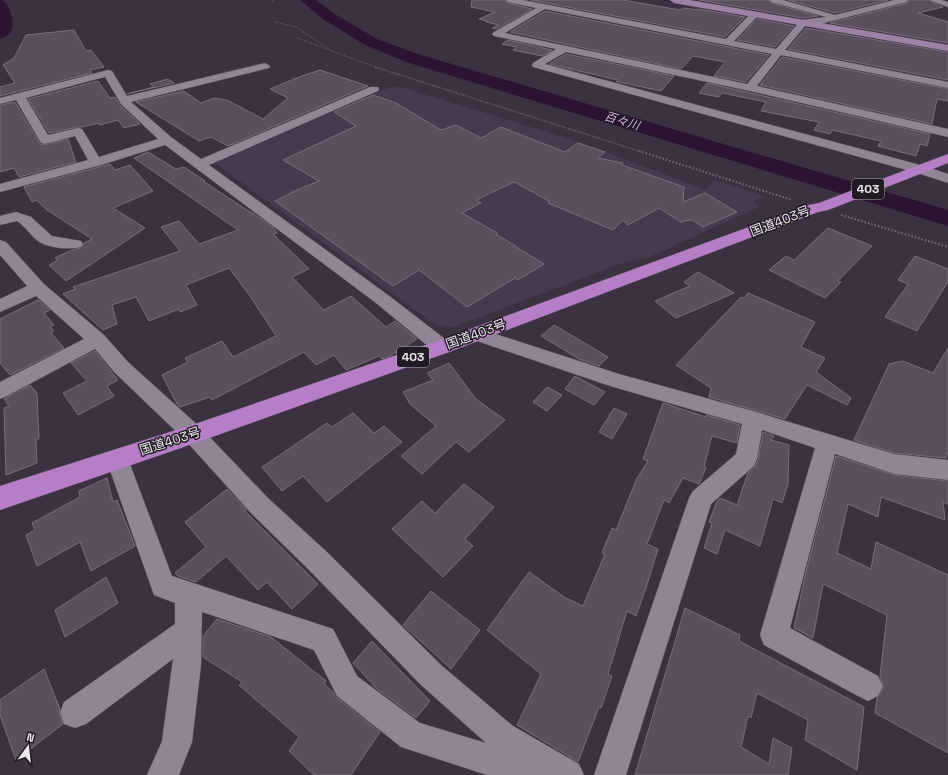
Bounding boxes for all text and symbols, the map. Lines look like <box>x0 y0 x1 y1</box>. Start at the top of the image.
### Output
water label: 百々川 <box>602 108 643 134</box>
road number: 403 <box>852 179 884 199</box>
street label: 国道403号 <box>747 202 813 240</box>
street label: 国道403号 <box>443 315 509 353</box>
road number: 403 <box>397 347 429 367</box>
street label: 国道403号 <box>137 423 203 459</box>
north arrow <box>8 727 48 767</box>
text: N <box>25 730 36 745</box>

